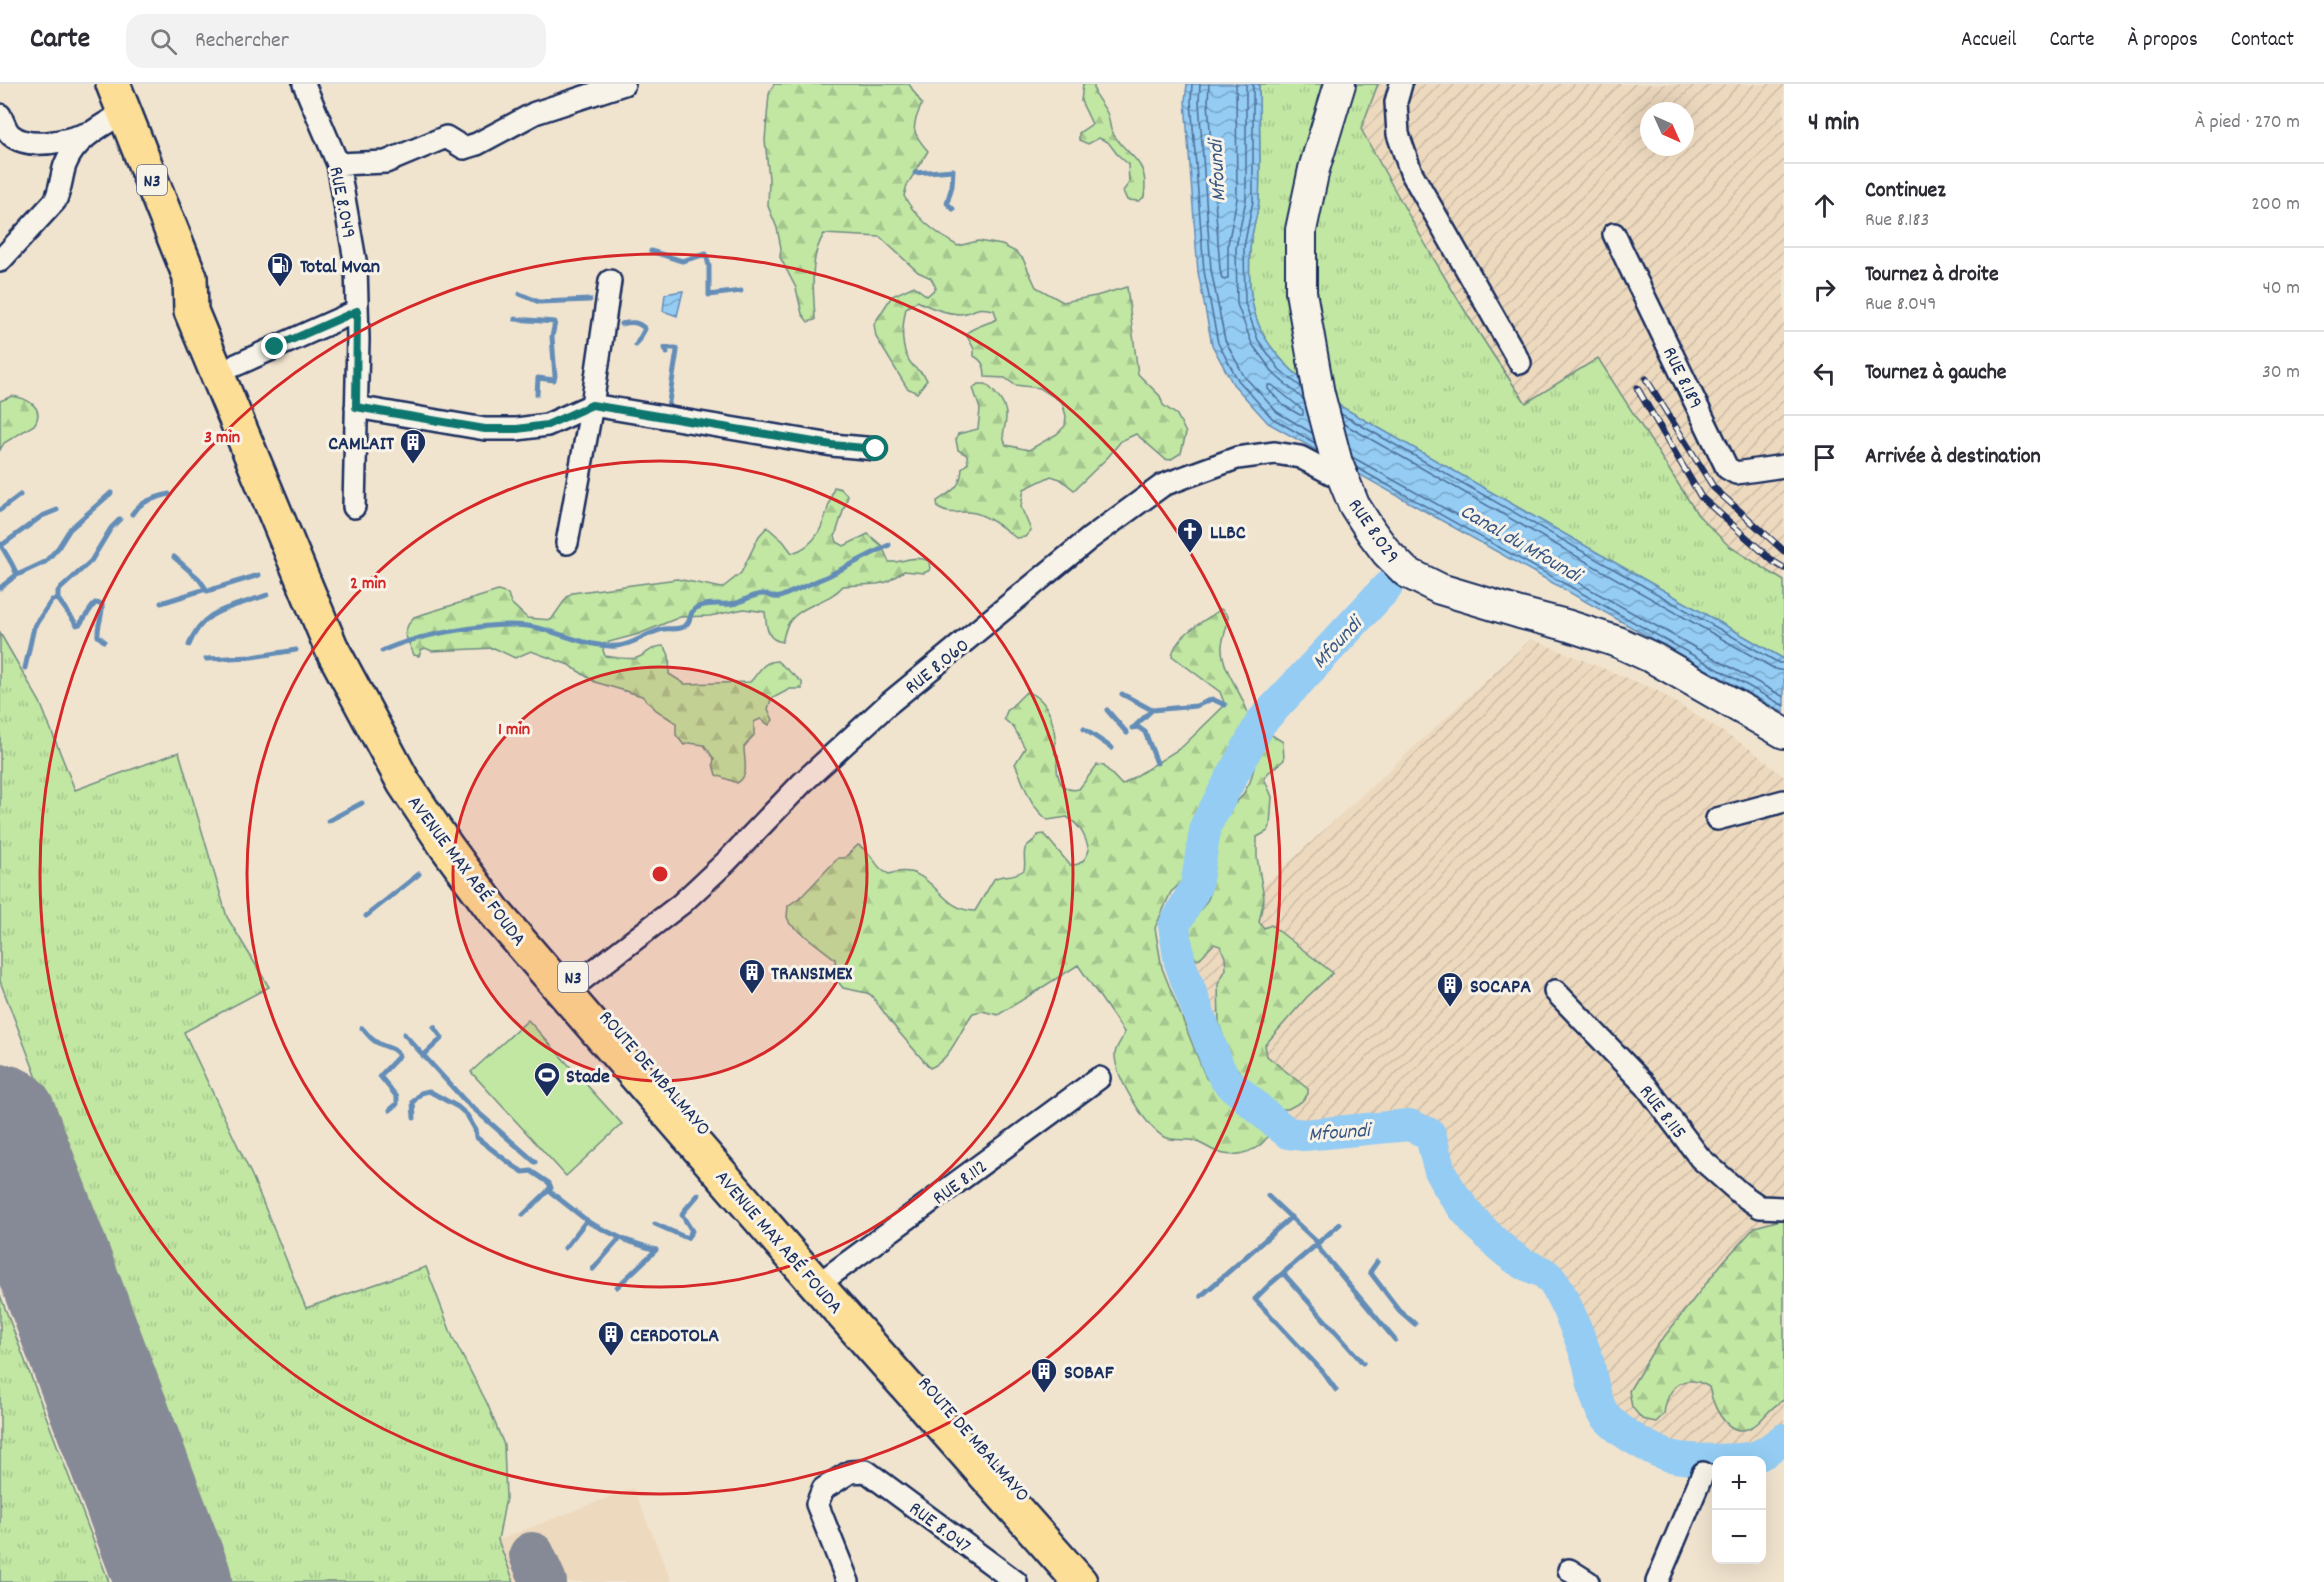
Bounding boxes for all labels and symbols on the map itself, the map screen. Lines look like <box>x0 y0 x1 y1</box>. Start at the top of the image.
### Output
north arrow <box>1640 102 1694 156</box>
water label: Mfoundi <box>1202 136 1236 202</box>
street label: RUE 8.049 <box>320 164 362 241</box>
road number: N3 <box>137 165 167 195</box>
fuel station icon: Total Mvan <box>265 250 295 288</box>
place label: Total Mvan <box>300 254 380 282</box>
route end <box>261 333 287 359</box>
street label: RUE 8.189 <box>1654 343 1708 414</box>
text: 3 min <box>204 426 240 451</box>
building icon: CAMLAIT <box>398 427 428 465</box>
place label: CAMLAIT <box>328 431 395 459</box>
route start <box>862 435 888 461</box>
street label: RUE 8.029 <box>1340 494 1405 570</box>
water label: Canal du Mfoundi <box>1454 498 1588 593</box>
church icon: LLBC <box>1175 516 1205 554</box>
place label: LLBC <box>1210 520 1246 548</box>
text: 2 min <box>350 572 386 597</box>
water label: Mfoundi <box>1306 609 1372 677</box>
street label: RUE 8.060 <box>900 633 976 702</box>
text: 1 min <box>498 718 530 743</box>
street label: AVENUE MAX ABÉ FOUDA <box>400 791 532 953</box>
centre of rings <box>650 864 670 884</box>
building icon: TRANSIMEX <box>737 957 767 995</box>
place label: TRANSIMEX <box>771 961 852 989</box>
road number: N3 <box>558 962 588 992</box>
building icon: SOCAPA <box>1435 970 1465 1008</box>
place label: SOCAPA <box>1470 974 1531 1002</box>
street label: ROUTE DE MBALMAYO <box>591 1005 716 1143</box>
sports icon: Stade <box>532 1060 562 1098</box>
place label: Stade <box>566 1064 610 1092</box>
street label: RUE 8.115 <box>1631 1080 1692 1146</box>
water label: Mfoundi <box>1307 1117 1374 1151</box>
street label: RUE 8.112 <box>927 1154 994 1213</box>
street label: AVENUE MAX ABÉ FOUDA <box>707 1165 848 1321</box>
building icon: CERDOTOLA <box>596 1319 626 1357</box>
place label: CERDOTOLA <box>630 1323 719 1351</box>
building icon: SOBAF <box>1029 1356 1059 1394</box>
place label: SOBAF <box>1064 1360 1115 1388</box>
street label: ROUTE DE MBALMAYO <box>910 1371 1035 1509</box>
street label: RUE 8.047 <box>902 1496 976 1561</box>

